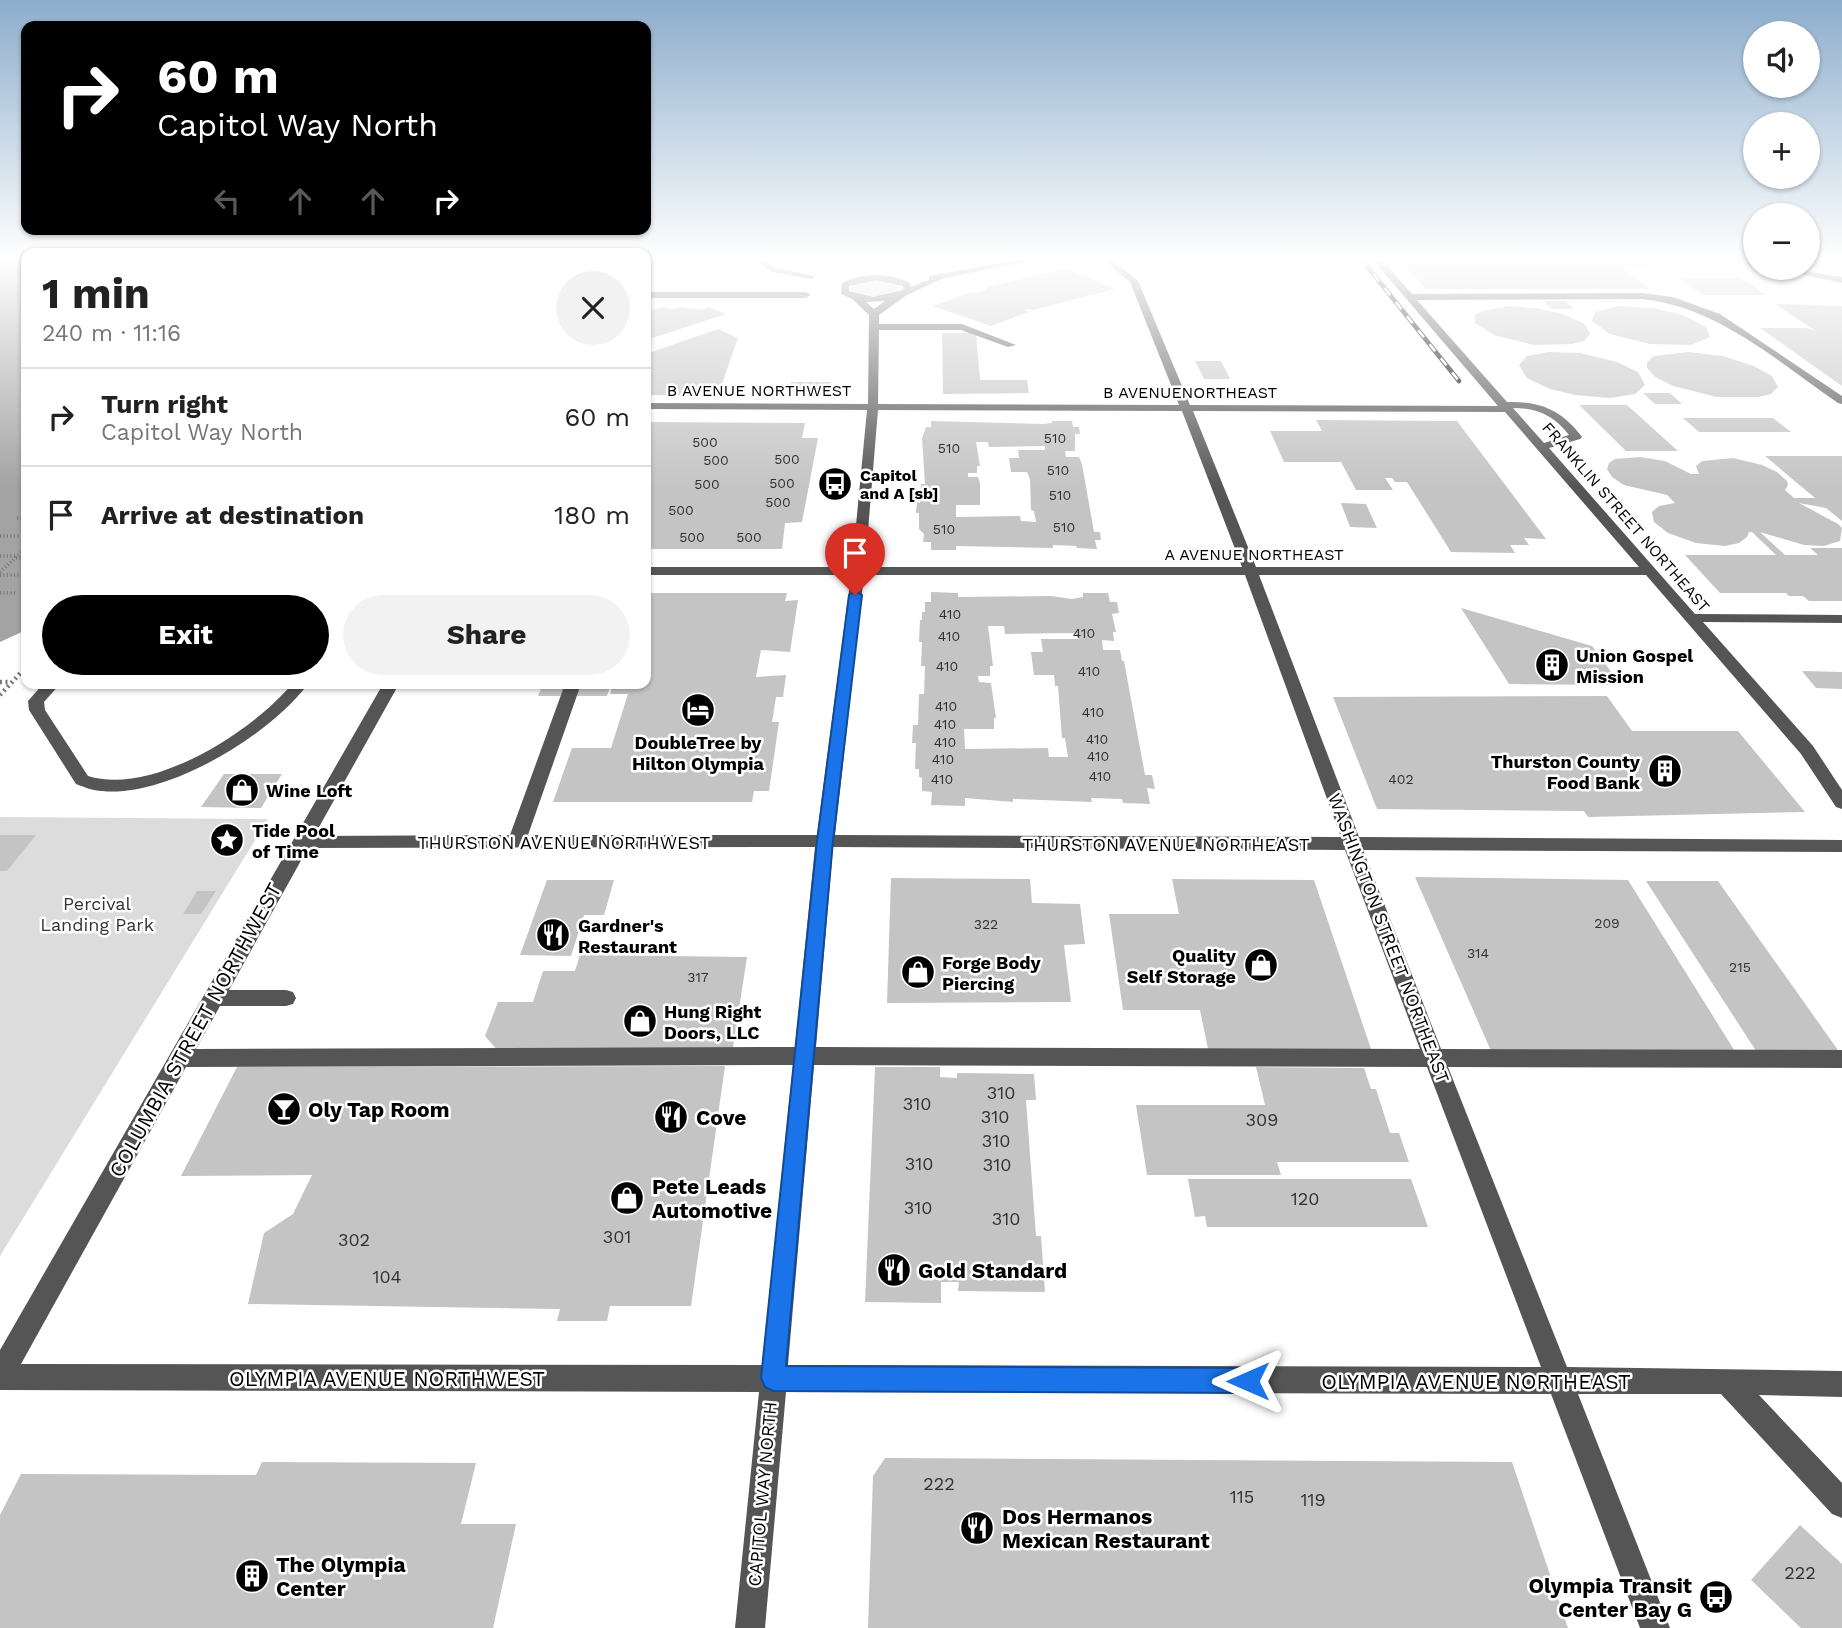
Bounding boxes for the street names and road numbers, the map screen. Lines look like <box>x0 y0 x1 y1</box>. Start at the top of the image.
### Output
street label: B AVENUE NORTHWEST <box>667 381 852 400</box>
street label: B AVENUENORTHEAST <box>1103 383 1277 402</box>
street label: FRANKLIN STREET NORTHEAST <box>1538 418 1714 616</box>
street label: A AVENUE NORTHEAST <box>1164 545 1344 564</box>
street label: WASHINGTON STREET NORTHEAST <box>1324 790 1454 1086</box>
street label: THURSTON AVENUE NORTHWEST <box>418 832 711 853</box>
street label: THURSTON AVENUE NORTHEAST <box>1022 834 1310 855</box>
street label: COLUMBIA STREET NORTHWEST <box>103 878 287 1182</box>
street label: OLYMPIA AVENUE NORTHWEST <box>229 1366 545 1391</box>
street label: OLYMPIA AVENUE NORTHEAST <box>1321 1369 1631 1394</box>
street label: CAPITOL WAY NORTH <box>743 1401 781 1587</box>

